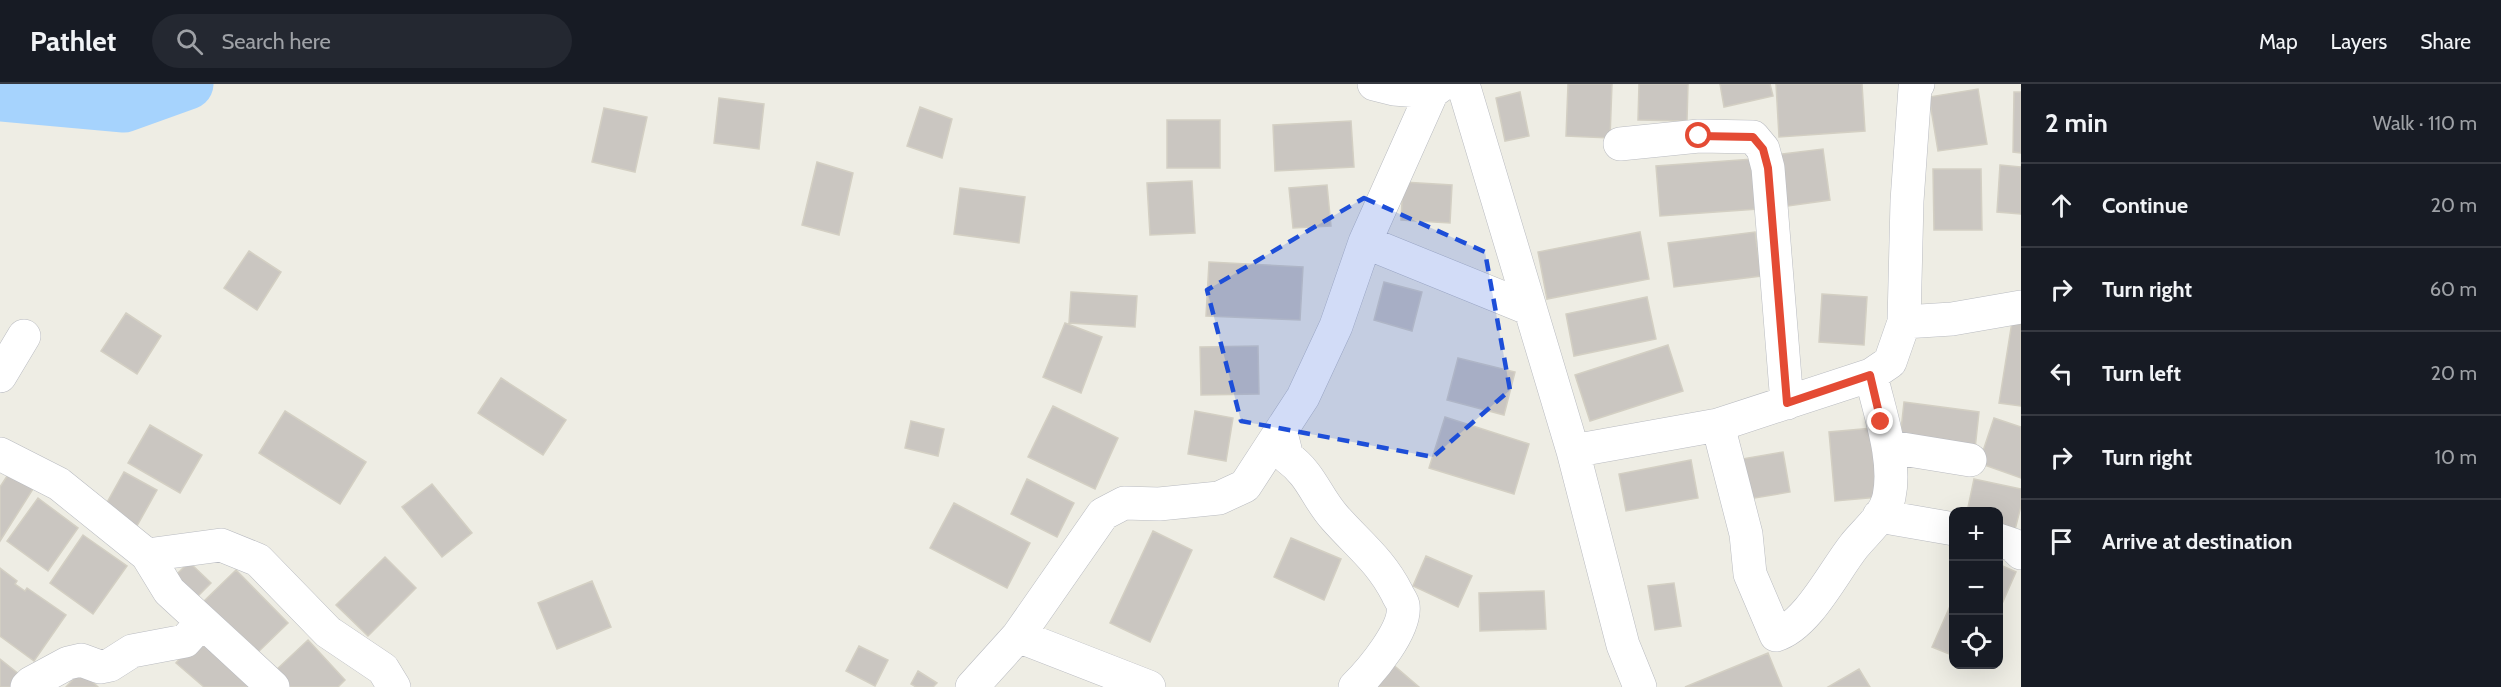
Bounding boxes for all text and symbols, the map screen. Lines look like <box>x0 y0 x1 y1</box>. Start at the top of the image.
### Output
search box <box>152 14 572 68</box>
text: Pathlet <box>30 24 116 58</box>
icon: search <box>173 25 206 58</box>
text: Search here <box>221 28 331 55</box>
text: Map <box>2259 29 2298 54</box>
text: Layers <box>2331 29 2387 54</box>
text: Share <box>2420 29 2471 54</box>
text: 2 min <box>2045 107 2108 139</box>
text: Walk · 110 m <box>2373 111 2477 135</box>
route start <box>1685 122 1711 148</box>
icon: ahead <box>2045 189 2078 222</box>
text: Continue <box>2102 192 2188 219</box>
text: 20 m <box>2431 193 2477 217</box>
icon: right <box>2045 273 2078 306</box>
text: Turn right <box>2102 276 2192 303</box>
text: 60 m <box>2430 277 2477 301</box>
icon: left <box>2045 357 2078 390</box>
text: Turn left <box>2102 360 2181 387</box>
text: 20 m <box>2431 361 2477 385</box>
route end <box>1867 408 1893 434</box>
icon: right <box>2045 441 2078 474</box>
text: Turn right <box>2102 444 2192 471</box>
text: 10 m <box>2434 445 2477 469</box>
map controls <box>1949 507 2003 669</box>
button: + <box>1949 507 2003 561</box>
icon: arrive <box>2045 525 2078 558</box>
text: Arrive at destination <box>2102 528 2292 555</box>
button: − <box>1949 561 2003 615</box>
button: locate <box>1949 615 2003 669</box>

